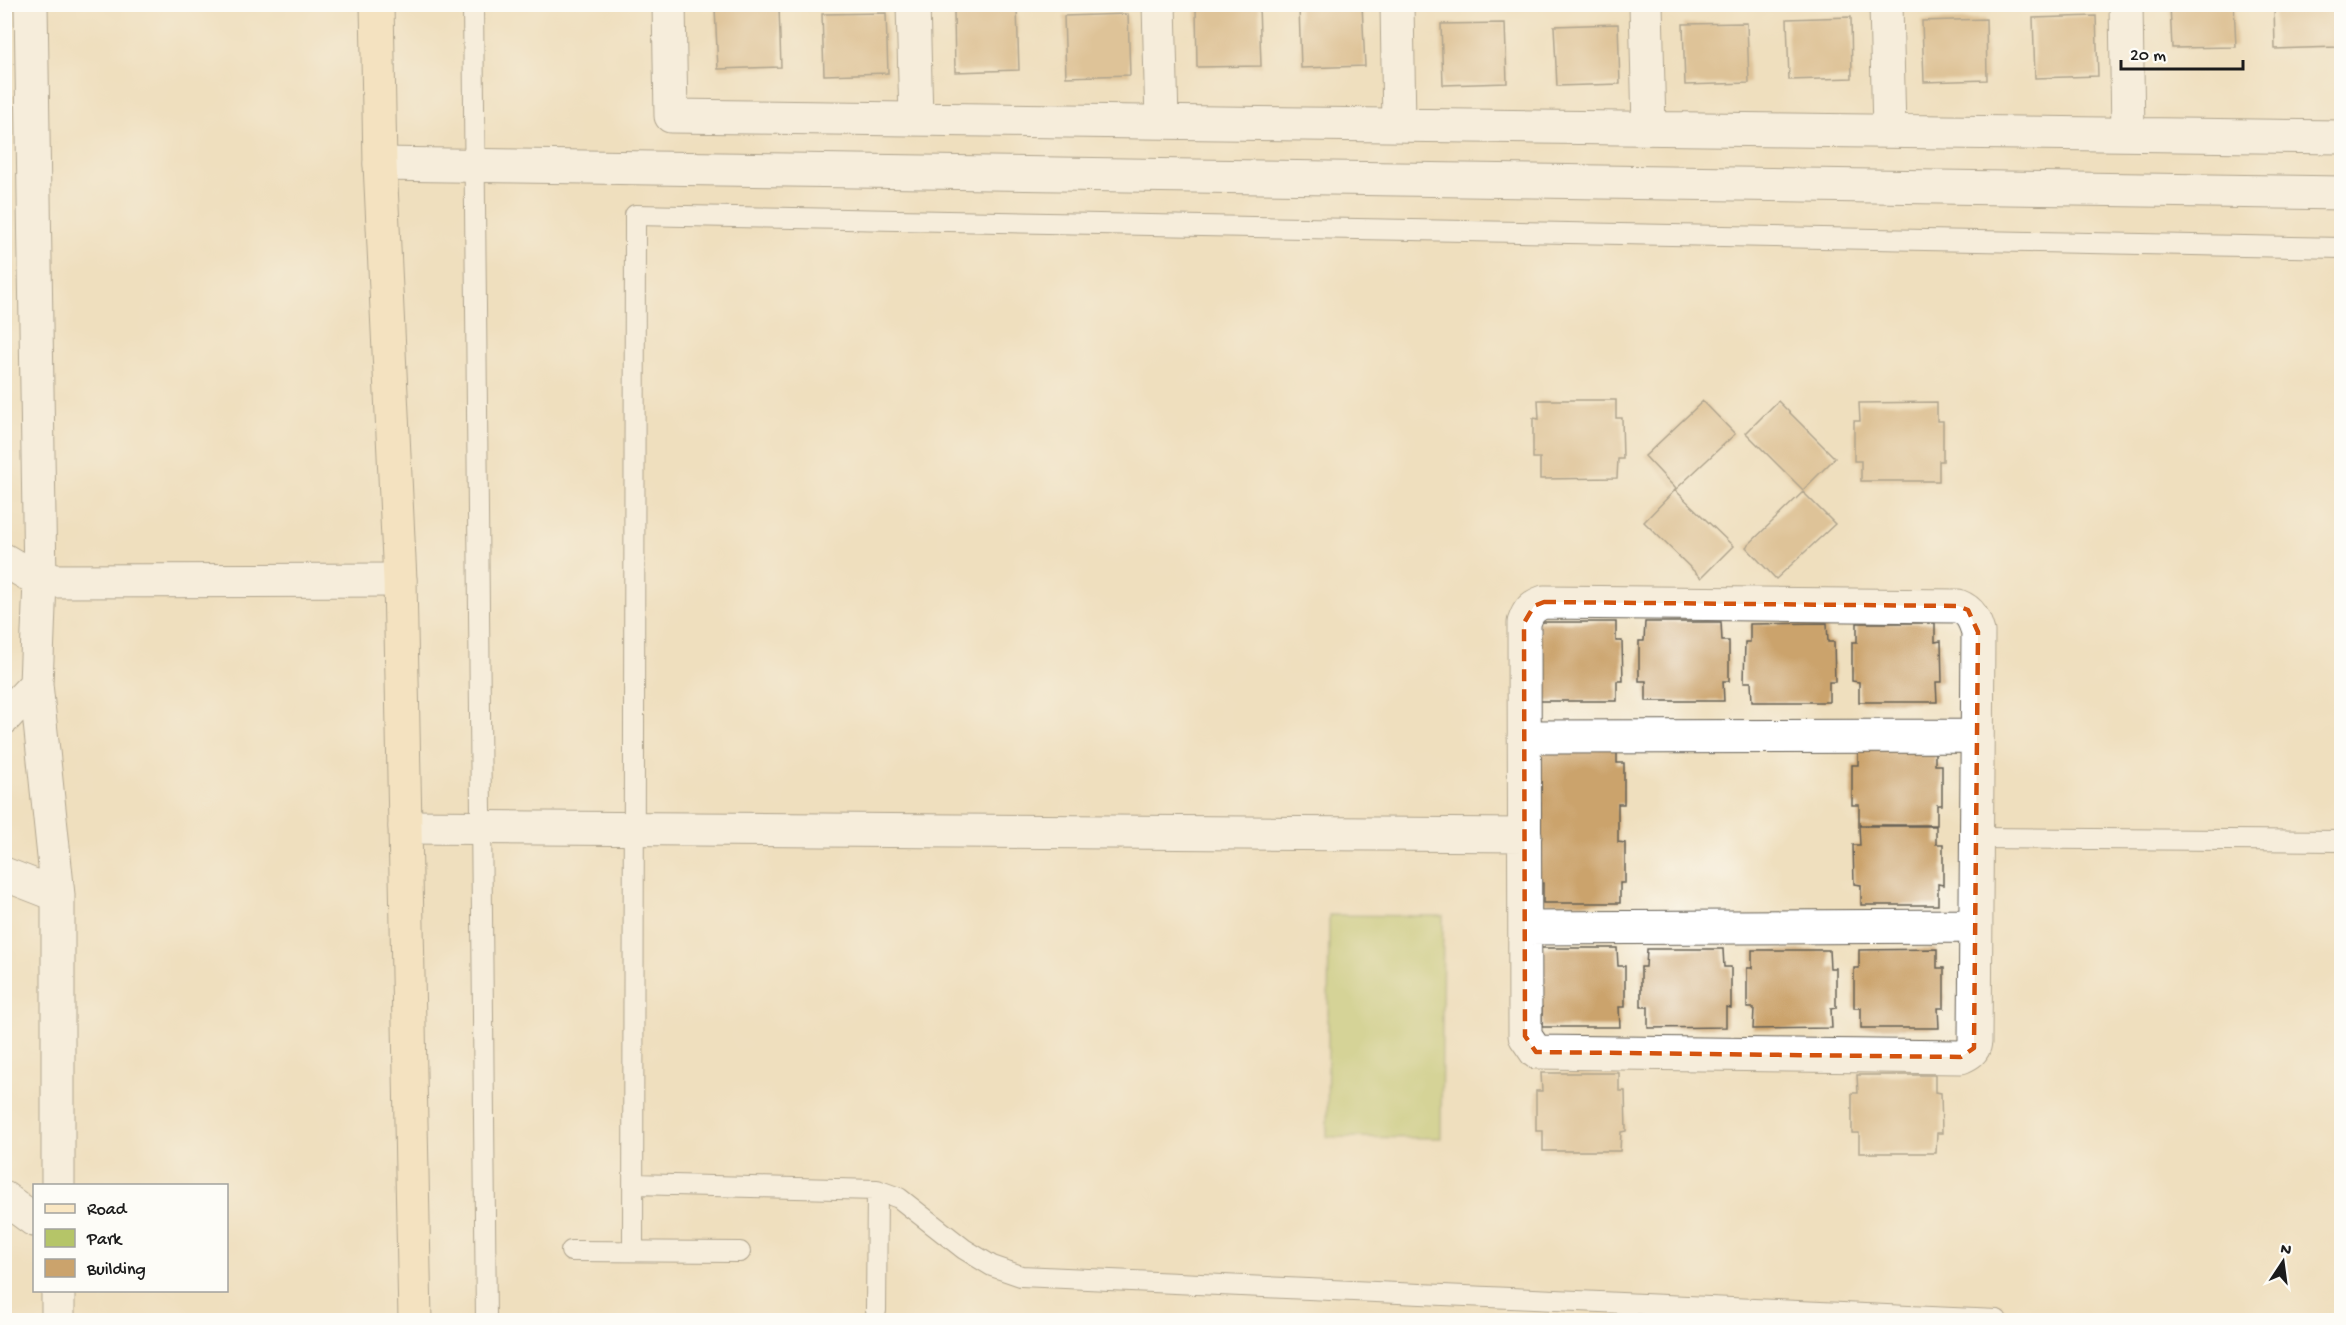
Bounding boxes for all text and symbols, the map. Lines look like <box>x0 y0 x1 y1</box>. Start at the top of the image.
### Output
scale bar <box>2121 33 2242 71</box>
text: 20 m <box>2130 46 2166 67</box>
legend <box>33 1184 228 1292</box>
text: Road <box>87 1200 128 1221</box>
text: Park <box>86 1230 123 1251</box>
north arrow <box>2253 1232 2313 1292</box>
text: N <box>2278 1240 2293 1261</box>
text: Building <box>86 1260 146 1281</box>

